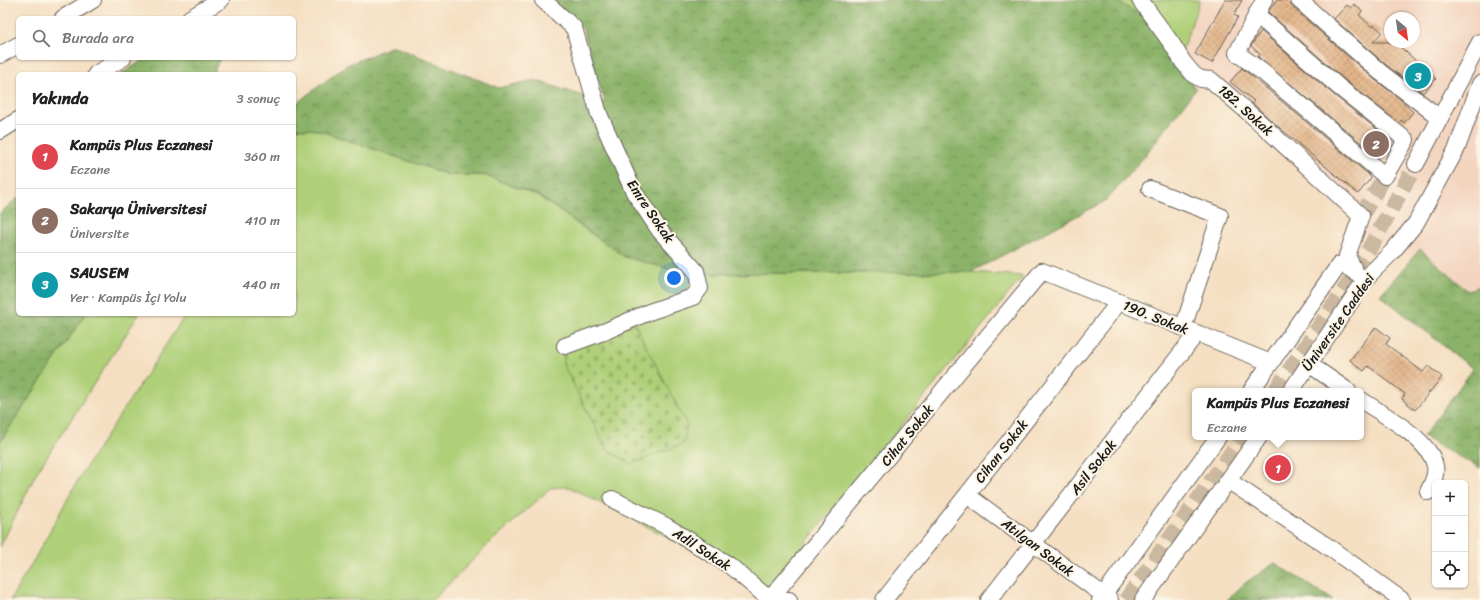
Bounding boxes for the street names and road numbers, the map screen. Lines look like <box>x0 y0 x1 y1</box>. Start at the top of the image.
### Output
street label: 182. Sokak <box>1212 78 1280 143</box>
street label: Emre Sokak <box>620 174 682 249</box>
street label: Üniversite Caddesi <box>1295 267 1382 377</box>
street label: 190. Sokak <box>1119 293 1193 342</box>
street label: Cihat Sokak <box>874 398 941 472</box>
street label: Cihan Sokak <box>968 413 1035 489</box>
street label: Asil Sokak <box>1063 434 1124 501</box>
street label: Atılgan Sokak <box>995 511 1080 584</box>
street label: Adil Sokak <box>666 520 737 578</box>

